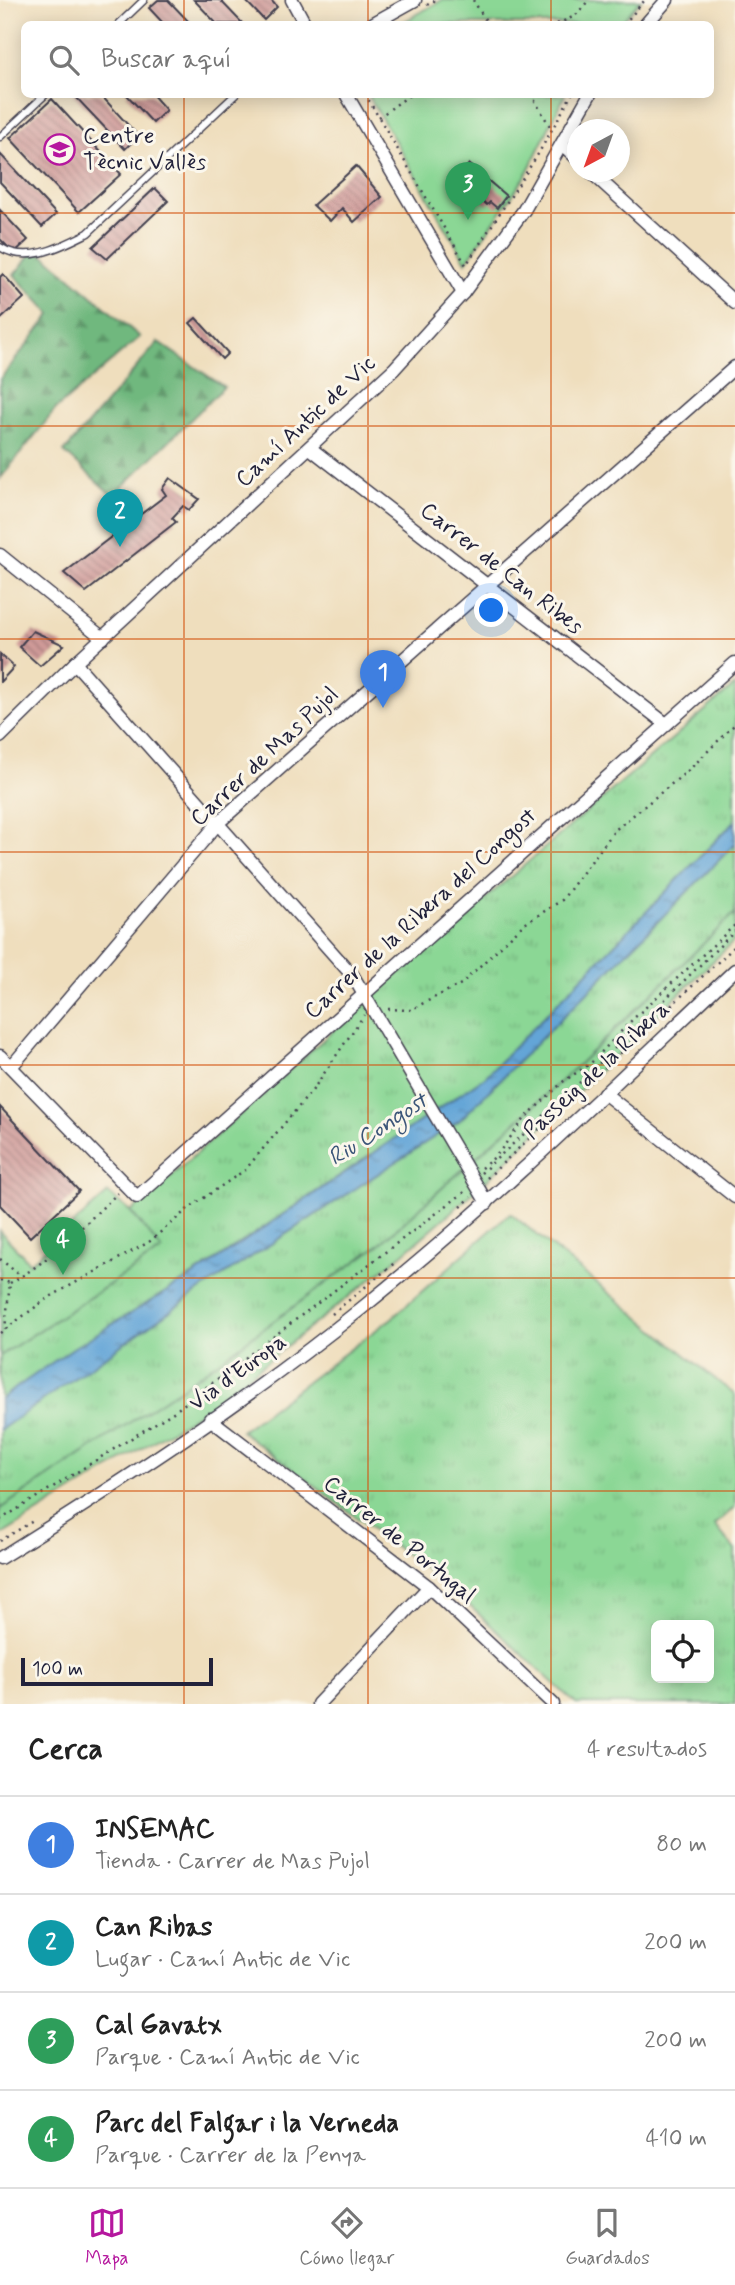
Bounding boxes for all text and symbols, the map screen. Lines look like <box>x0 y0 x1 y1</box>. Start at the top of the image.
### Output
search box <box>21 21 714 98</box>
icon: search <box>45 41 83 79</box>
text: Buscar aquí <box>101 43 232 77</box>
north arrow <box>567 119 630 182</box>
place label: Centre Tècnic Vallès <box>83 122 206 178</box>
school or university icon: Centre Tècnic Vallès <box>43 133 77 167</box>
pin: 3 <box>445 162 491 220</box>
street label: Camí Antic de Vic <box>230 349 382 495</box>
pin: 2 <box>97 489 143 547</box>
street label: Carrer de Can Ribes <box>413 496 589 642</box>
your location <box>474 593 508 627</box>
pin: 1 <box>360 650 406 708</box>
street label: Carrer de Mas Pujol <box>184 680 346 834</box>
street label: Carrer de la Ribera del Congost <box>299 802 545 1028</box>
street label: Passeig de la Ribera <box>517 995 677 1147</box>
water label: Riu Congost <box>322 1085 437 1175</box>
pin: 4 <box>40 1217 86 1275</box>
street label: Via d'Europa <box>183 1327 293 1419</box>
street label: Carrer de Portugal <box>317 1469 481 1611</box>
map controls <box>651 1620 714 1683</box>
button: locate <box>651 1620 714 1683</box>
scale bar <box>21 1655 214 1687</box>
text: 100 m <box>32 1657 83 1682</box>
text: Cerca <box>28 1730 103 1769</box>
text: 4 resultados <box>587 1735 707 1765</box>
text: INSEMAC <box>95 1813 214 1847</box>
text: 1 <box>46 1830 56 1860</box>
text: 80 m <box>656 1830 707 1860</box>
text: Tienda · Carrer de Mas Pujol <box>95 1847 370 1877</box>
text: Can Ribas <box>95 1911 212 1945</box>
text: 2 <box>45 1928 57 1958</box>
text: 200 m <box>644 1928 707 1958</box>
text: Lugar · Camí Antic de Vic <box>95 1945 350 1975</box>
text: Cal Gavatx <box>95 2009 221 2043</box>
text: 3 <box>46 2026 56 2056</box>
text: 200 m <box>644 2026 707 2056</box>
text: Parque · Camí Antic de Vic <box>95 2043 360 2073</box>
text: Parc del Falgar i la Verneda <box>95 2107 399 2141</box>
text: 4 <box>44 2124 58 2154</box>
text: 410 m <box>645 2124 707 2154</box>
text: Parque · Carrer de la Penya <box>95 2141 366 2171</box>
tab: Mapa <box>85 2204 129 2271</box>
tab: Cómo llegar <box>299 2204 394 2271</box>
tab: Guardados <box>565 2204 650 2271</box>

